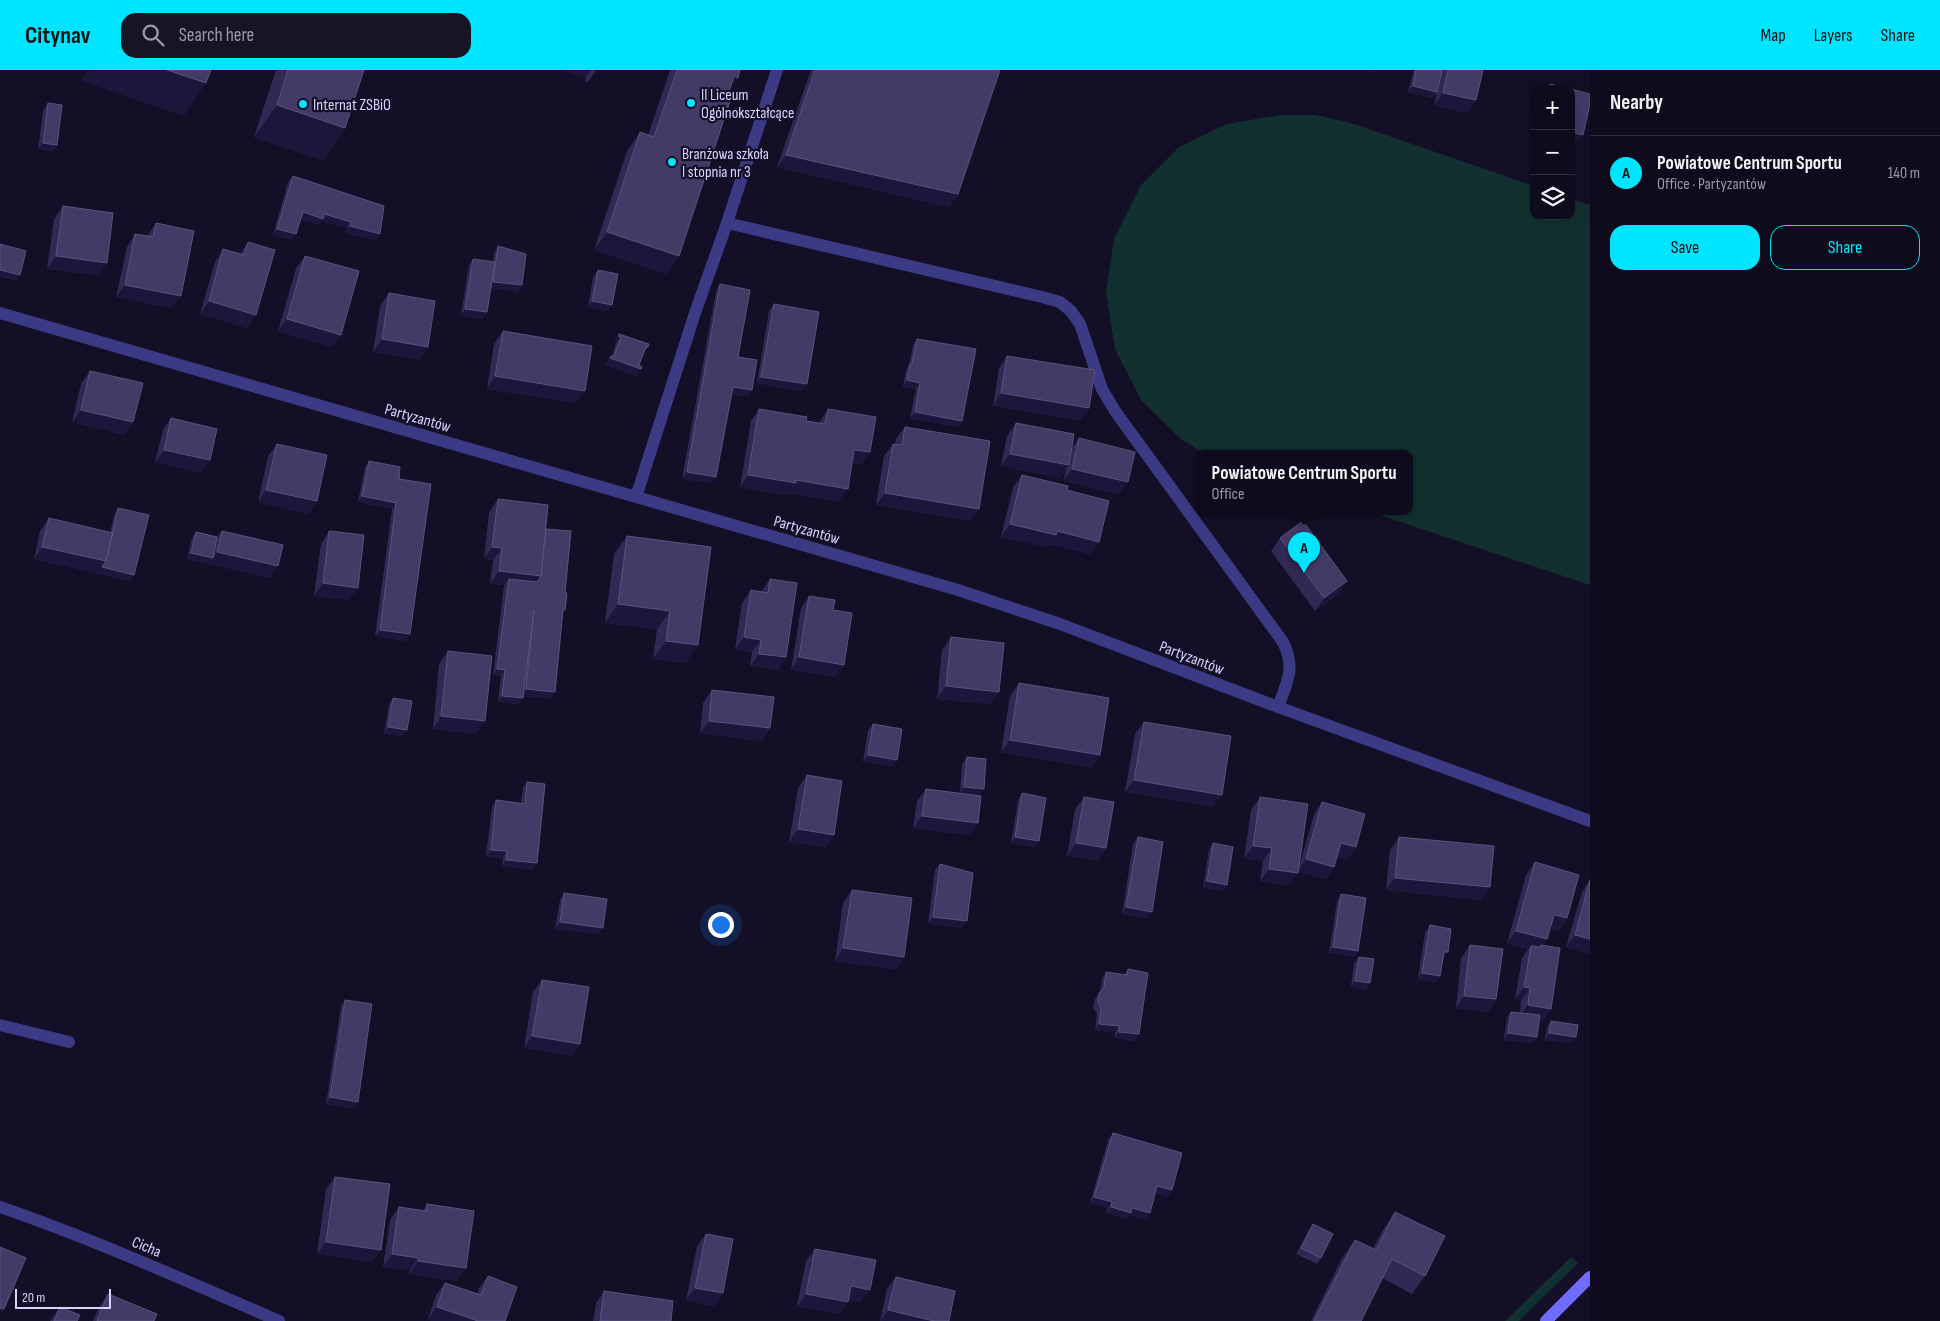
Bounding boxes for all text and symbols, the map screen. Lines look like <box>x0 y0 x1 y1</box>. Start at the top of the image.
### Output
search box <box>121 13 471 58</box>
text: Citynav <box>25 21 91 50</box>
icon: search <box>139 21 167 49</box>
text: Search here <box>179 24 254 47</box>
text: Map <box>1761 25 1786 46</box>
text: Layers <box>1814 25 1853 46</box>
text: Share <box>1881 25 1915 46</box>
map controls <box>1530 85 1575 220</box>
button: + <box>1530 85 1575 130</box>
place label: II Liceum Ogólnokształcące <box>701 86 795 123</box>
text: Nearby <box>1610 90 1663 115</box>
place label: Internat ZSBiO <box>313 96 391 115</box>
marker: II Liceum Ogólnokształcące <box>685 97 697 109</box>
marker: Internat ZSBiO <box>297 98 309 110</box>
button: − <box>1530 130 1575 175</box>
place label: Branżowa szkoła I stopnia nr 3 <box>682 145 769 182</box>
text: Powiatowe Centrum Sportu <box>1657 152 1842 175</box>
marker: Branżowa szkoła I stopnia nr 3 <box>666 156 678 168</box>
text: A <box>1622 164 1630 183</box>
text: 140 m <box>1888 164 1920 183</box>
button: layers <box>1530 175 1575 220</box>
text: Office · Partyzantów <box>1657 175 1766 194</box>
button: Save <box>1610 225 1760 270</box>
button: Share <box>1770 225 1920 270</box>
street label: Partyzantów <box>382 400 453 437</box>
popup <box>1195 450 1413 515</box>
text: Powiatowe Centrum Sportu <box>1212 462 1396 485</box>
text: Office <box>1212 485 1244 504</box>
street label: Partyzantów <box>771 512 842 549</box>
pin: A <box>1288 532 1320 573</box>
street label: Partyzantów <box>1156 637 1227 679</box>
your location <box>708 912 734 938</box>
street label: Cicha <box>129 1233 164 1262</box>
scale bar <box>15 1286 111 1309</box>
text: 20 m <box>22 1289 45 1306</box>

